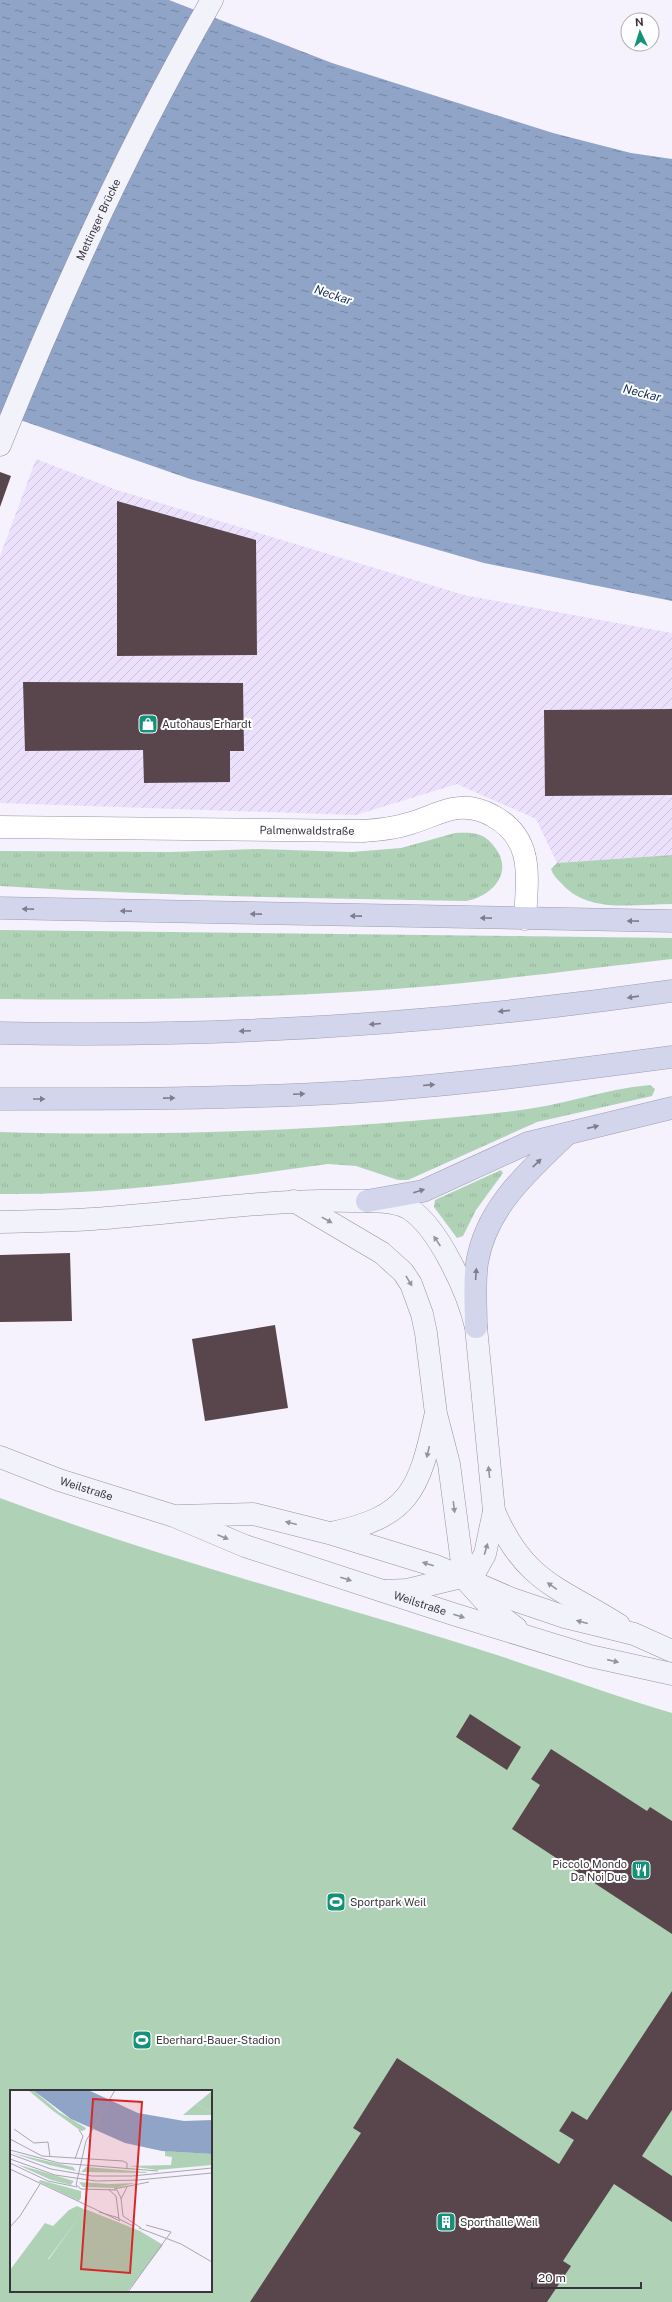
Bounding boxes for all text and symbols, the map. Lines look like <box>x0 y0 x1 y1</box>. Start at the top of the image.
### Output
north arrow <box>620 12 660 52</box>
text: N <box>635 16 644 28</box>
street label: Mettinger Brücke <box>74 177 123 262</box>
water label: Neckar <box>312 282 354 308</box>
water label: Neckar <box>622 382 663 405</box>
shop icon: Autohaus Erhardt <box>137 713 159 735</box>
place label: Autohaus Erhardt <box>162 718 252 730</box>
street label: Palmenwaldstraße <box>259 824 355 837</box>
one-way arrow <box>21 906 34 912</box>
one-way arrow <box>119 908 132 914</box>
one-way arrow <box>249 911 262 917</box>
one-way arrow <box>349 913 362 919</box>
one-way arrow <box>480 915 492 922</box>
one-way arrow <box>626 918 639 924</box>
one-way arrow <box>627 994 639 1000</box>
one-way arrow <box>498 1008 510 1015</box>
one-way arrow <box>369 1020 381 1027</box>
one-way arrow <box>239 1028 251 1035</box>
one-way arrow <box>423 1082 435 1089</box>
one-way arrow <box>293 1091 306 1097</box>
one-way arrow <box>163 1095 176 1101</box>
one-way arrow <box>33 1096 46 1102</box>
one-way arrow <box>587 1123 599 1129</box>
one-way arrow <box>532 1158 542 1168</box>
one-way arrow <box>414 1188 426 1194</box>
one-way arrow <box>321 1216 333 1223</box>
one-way arrow <box>433 1236 441 1246</box>
one-way arrow <box>473 1268 480 1280</box>
one-way arrow <box>405 1276 413 1287</box>
one-way arrow <box>424 1446 430 1459</box>
one-way arrow <box>486 1466 492 1478</box>
street label: Weilstraße <box>58 1475 114 1502</box>
one-way arrow <box>451 1501 457 1513</box>
one-way arrow <box>285 1520 297 1526</box>
one-way arrow <box>217 1534 228 1540</box>
one-way arrow <box>483 1542 489 1554</box>
one-way arrow <box>421 1561 433 1567</box>
one-way arrow <box>340 1576 352 1582</box>
one-way arrow <box>547 1582 557 1590</box>
street label: Weilstraße <box>392 1589 448 1617</box>
one-way arrow <box>454 1613 466 1619</box>
one-way arrow <box>576 1619 588 1625</box>
one-way arrow <box>607 1658 619 1664</box>
place label: Piccolo Mondo Da Noi Due <box>552 1858 627 1883</box>
restaurant icon: Piccolo Mondo Da Noi Due <box>630 1859 652 1881</box>
sports icon: Sportpark Weil <box>325 1891 347 1913</box>
place label: Sportpark Weil <box>350 1896 426 1908</box>
sports icon: Eberhard-Bauer-Stadion <box>131 2029 153 2051</box>
place label: Eberhard-Bauer-Stadion <box>156 2034 280 2046</box>
inset map <box>10 2090 212 2292</box>
building icon: Sporthalle Weil <box>435 2211 457 2233</box>
place label: Sporthalle Weil <box>460 2216 538 2228</box>
scale bar <box>532 2264 641 2290</box>
text: 20 m <box>538 2271 566 2285</box>

